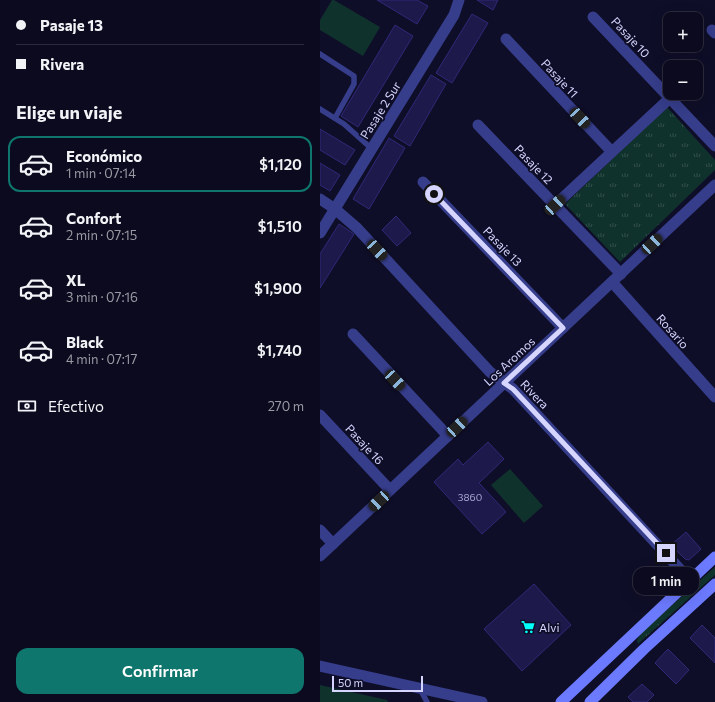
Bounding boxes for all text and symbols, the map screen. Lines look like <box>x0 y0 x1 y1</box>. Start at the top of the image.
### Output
map controls <box>663 12 703 100</box>
button: + <box>663 12 703 52</box>
street label: Pasaje 10 <box>609 14 653 60</box>
text: Pasaje 13 <box>40 16 103 34</box>
text: Rivera <box>40 55 84 73</box>
street label: Pasaje 11 <box>539 56 581 100</box>
button: − <box>663 60 703 100</box>
street label: Pasaje 2 Sur <box>357 79 403 141</box>
text: Elige un viaje <box>16 101 122 123</box>
car <box>567 105 593 131</box>
street label: Pasaje 12 <box>512 142 556 187</box>
icon: car <box>18 146 54 182</box>
text: Económico <box>66 147 142 165</box>
text: $1,120 <box>259 155 302 173</box>
text: 1 min · 07:14 <box>66 165 136 181</box>
route start <box>425 185 443 203</box>
car <box>542 192 568 218</box>
icon: car <box>18 208 54 244</box>
text: Confort <box>66 209 121 227</box>
text: $1,510 <box>258 217 302 235</box>
street label: Pasaje 13 <box>481 223 525 269</box>
text: 2 min · 07:15 <box>66 227 137 243</box>
car <box>639 231 665 257</box>
car <box>364 237 390 263</box>
icon: car <box>18 270 54 306</box>
text: XL <box>66 271 85 289</box>
text: $1,900 <box>254 279 302 297</box>
text: 3 min · 07:16 <box>66 289 138 305</box>
street label: Rosario <box>654 311 692 351</box>
icon: car <box>18 332 54 368</box>
text: Black <box>66 333 104 351</box>
street label: Los Aromos <box>481 334 537 388</box>
text: $1,740 <box>257 341 302 359</box>
text: 4 min · 07:17 <box>66 351 137 367</box>
car <box>382 367 408 393</box>
street label: Rivera <box>518 377 552 411</box>
icon: cash <box>16 395 38 417</box>
text: Efectivo <box>48 397 104 415</box>
text: 270 m <box>268 398 304 414</box>
car <box>444 414 470 440</box>
street label: Pasaje 16 <box>343 421 387 467</box>
car <box>366 488 392 514</box>
house number: 3860 <box>458 491 482 503</box>
route end <box>657 544 675 562</box>
callout: 1 min <box>633 567 699 595</box>
text: 1 min <box>651 573 681 589</box>
supermarket icon: Alvi <box>520 619 536 635</box>
place label: Alvi <box>539 620 560 634</box>
button: Confirmar <box>16 648 304 694</box>
scale bar <box>332 674 423 693</box>
text: 50 m <box>338 676 363 689</box>

